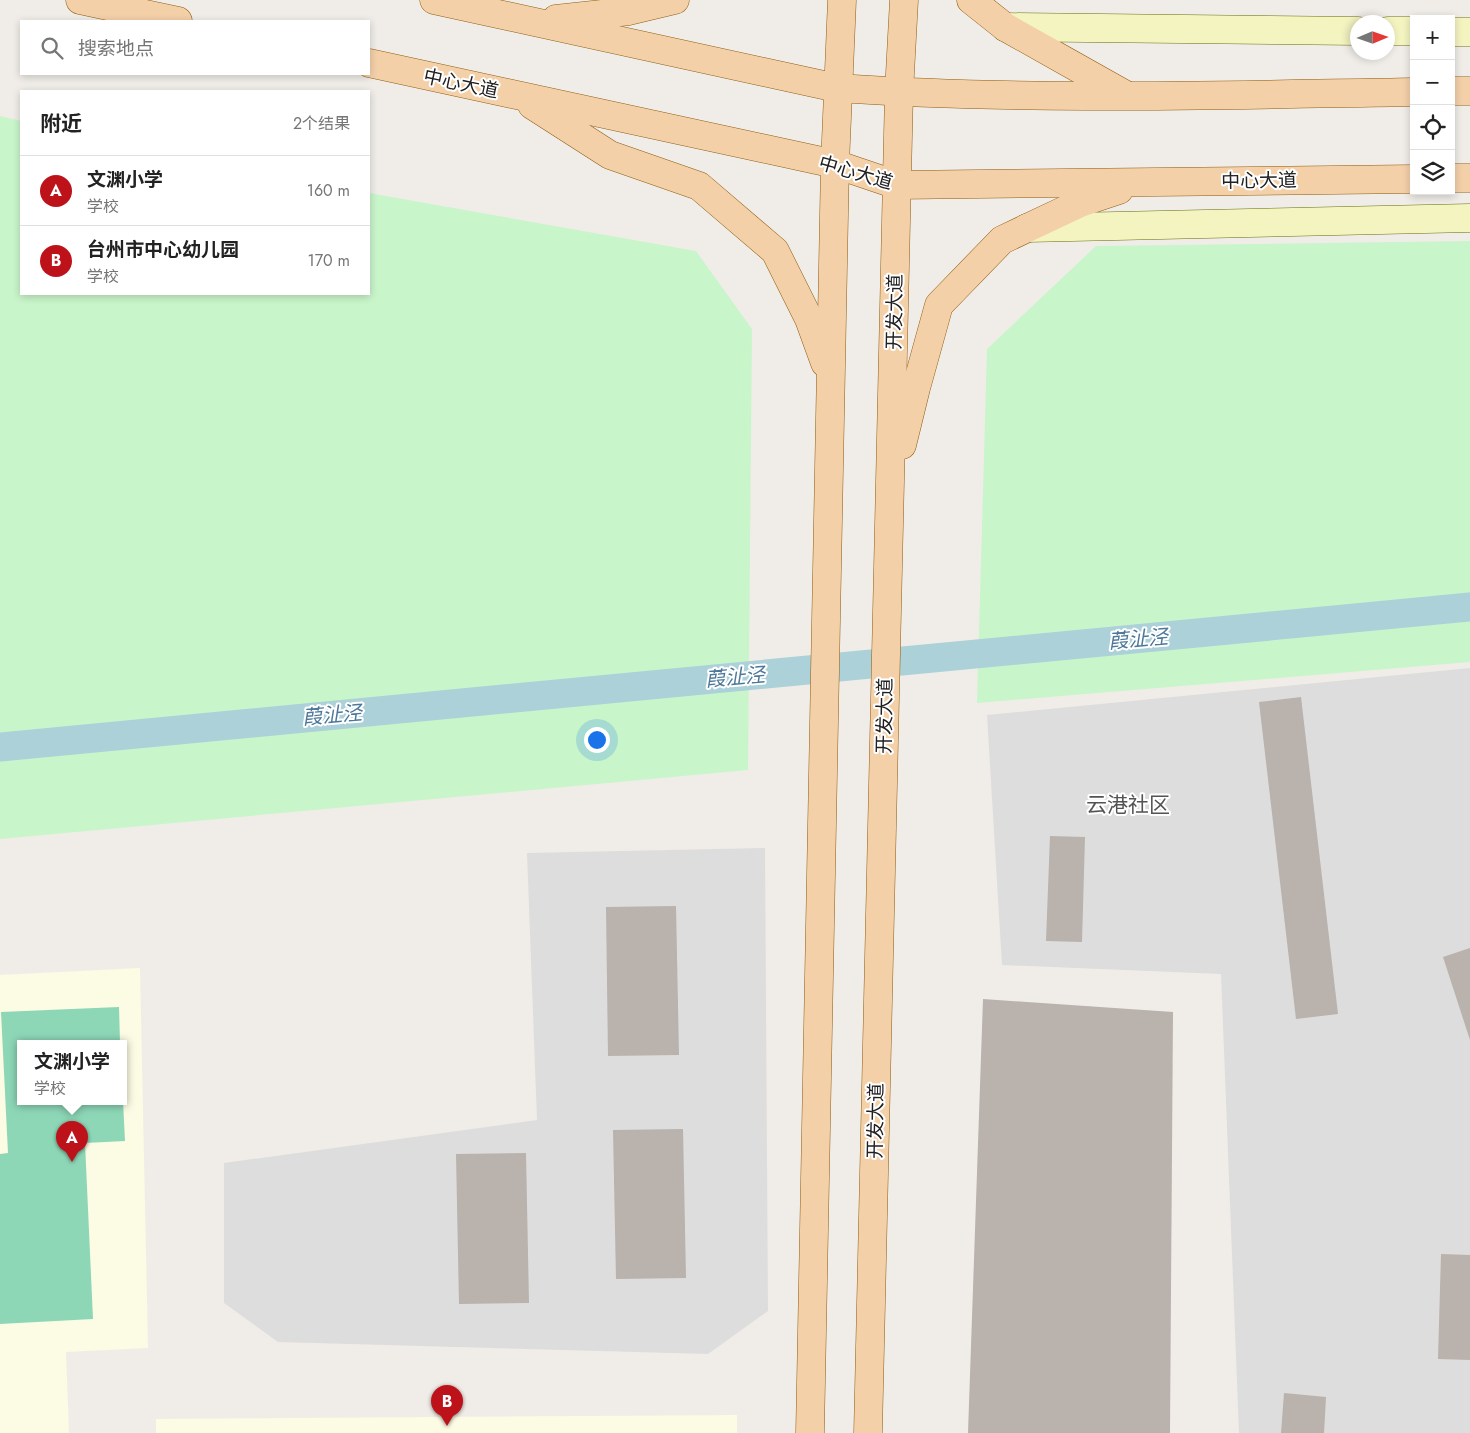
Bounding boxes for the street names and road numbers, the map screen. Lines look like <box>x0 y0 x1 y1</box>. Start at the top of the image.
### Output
street label: 中心大道 <box>421 62 501 105</box>
street label: 中心大道 <box>816 149 896 196</box>
street label: 中心大道 <box>1221 166 1297 195</box>
street label: 开发大道 <box>880 274 909 350</box>
street label: 开发大道 <box>870 678 899 754</box>
street label: 开发大道 <box>861 1083 890 1159</box>

